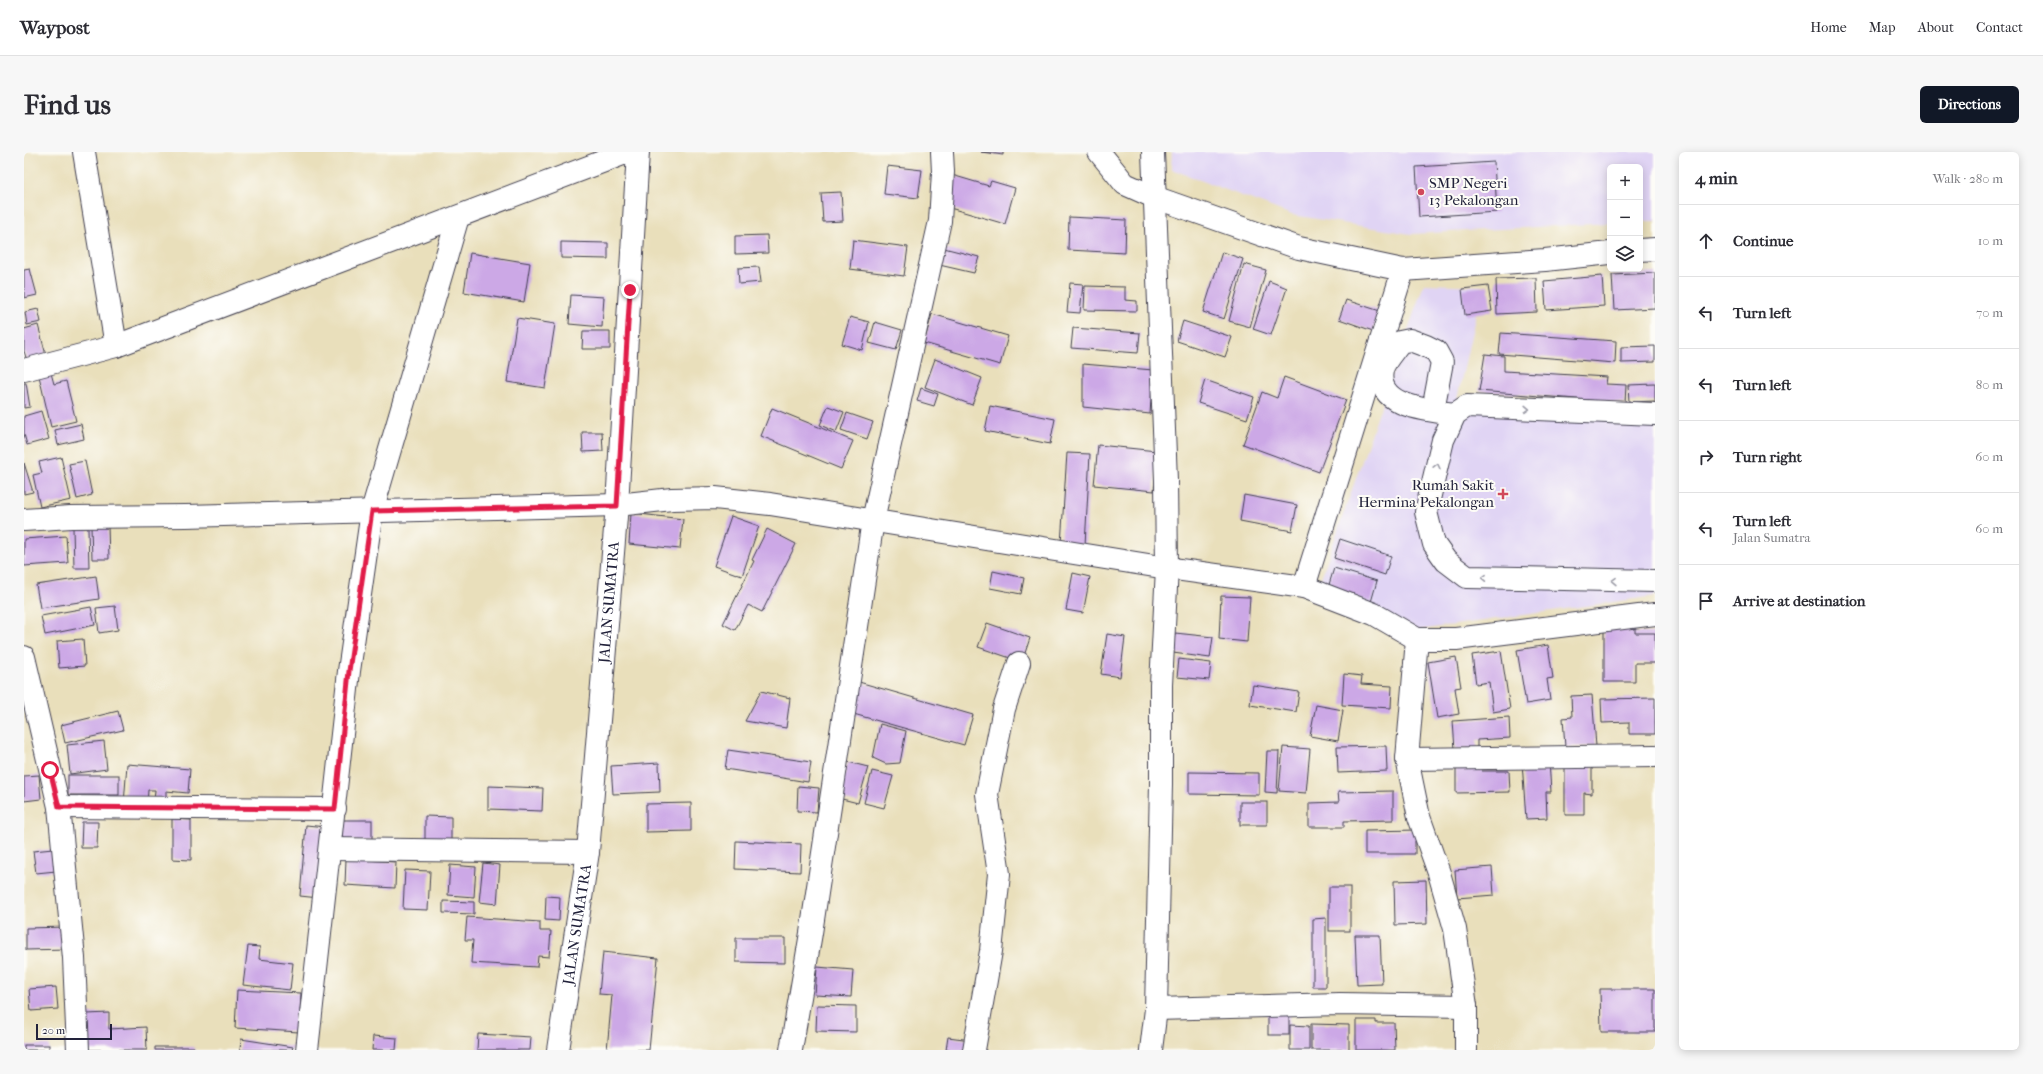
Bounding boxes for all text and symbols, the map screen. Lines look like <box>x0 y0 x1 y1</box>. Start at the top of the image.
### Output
text: Waypost <box>20 17 90 39</box>
text: Home <box>1810 19 1847 36</box>
text: Map <box>1869 19 1896 36</box>
text: About <box>1918 19 1954 36</box>
text: Contact <box>1976 19 2023 36</box>
button: Directions <box>1920 86 2019 123</box>
text: Find us <box>24 88 111 121</box>
map controls <box>1607 164 1643 272</box>
button: + <box>1607 164 1643 200</box>
text: 4 min <box>1695 168 1738 188</box>
text: Walk · 280 m <box>1933 171 2003 186</box>
place label: SMP Negeri 13 Pekalongan <box>1429 174 1519 209</box>
marker: SMP Negeri 13 Pekalongan <box>1416 187 1426 197</box>
button: − <box>1607 200 1643 236</box>
icon: ahead <box>1695 230 1717 252</box>
text: Continue <box>1733 232 1793 250</box>
text: 10 m <box>1978 233 2003 248</box>
button: layers <box>1607 236 1643 272</box>
route end <box>621 281 639 299</box>
icon: left <box>1695 302 1717 324</box>
text: Turn left <box>1733 304 1791 322</box>
text: 70 m <box>1976 305 2003 320</box>
icon: left <box>1695 374 1717 396</box>
text: Turn left <box>1733 376 1791 394</box>
text: 80 m <box>1976 377 2003 392</box>
one-way arrow <box>1524 405 1530 413</box>
icon: right <box>1695 446 1717 468</box>
text: Turn right <box>1733 448 1802 466</box>
text: 60 m <box>1975 449 2003 464</box>
one-way arrow <box>1432 463 1441 470</box>
place label: Rumah Sakit Hermina Pekalongan <box>1358 476 1495 511</box>
marker: Rumah Sakit Hermina Pekalongan <box>1497 488 1509 500</box>
text: Turn left <box>1733 512 1791 530</box>
icon: left <box>1695 518 1717 540</box>
text: 60 m <box>1975 521 2003 536</box>
text: Jalan Sumatra <box>1733 530 1811 545</box>
street label: JALAN SUMATRA <box>595 540 623 665</box>
one-way arrow <box>1481 574 1487 582</box>
one-way arrow <box>1611 577 1617 585</box>
icon: arrive <box>1695 590 1717 612</box>
text: Arrive at destination <box>1733 592 1865 610</box>
route start <box>41 761 59 779</box>
street label: JALAN SUMATRA <box>559 862 595 987</box>
scale bar <box>36 1022 112 1041</box>
text: 20 m <box>42 1024 65 1037</box>

